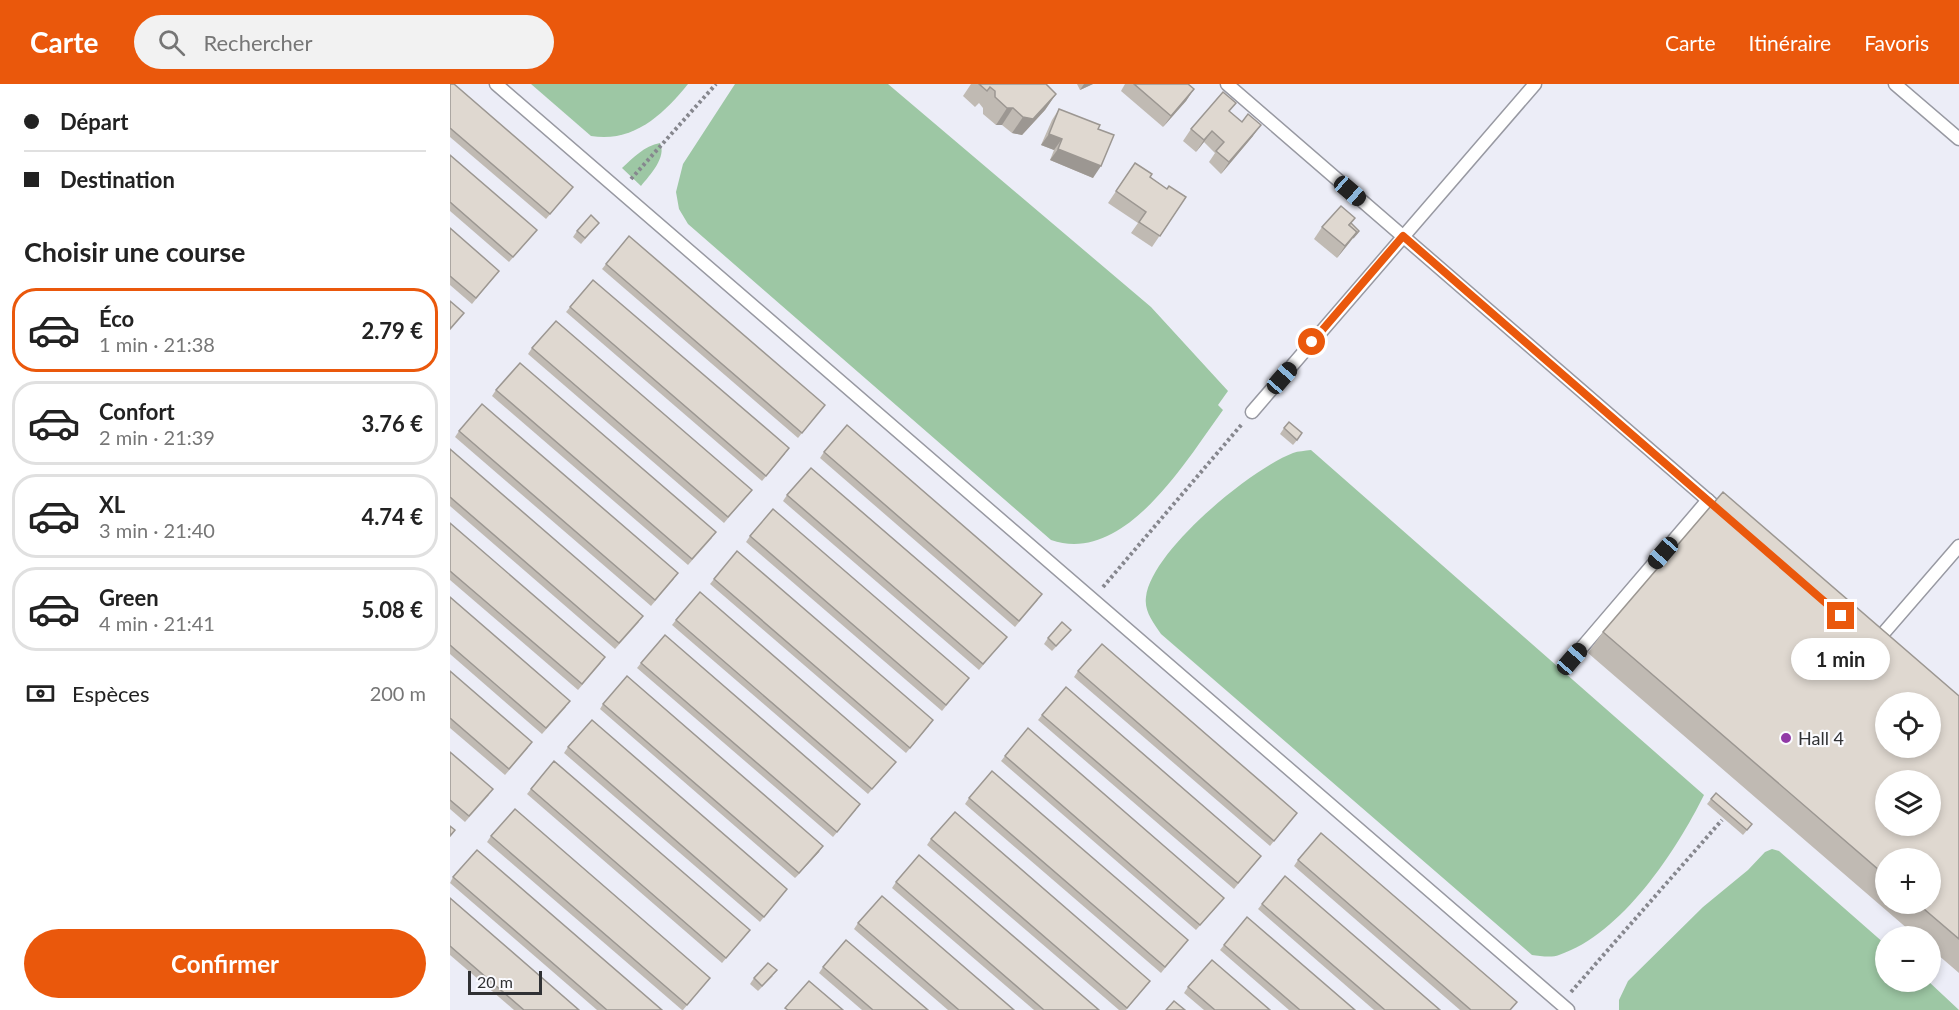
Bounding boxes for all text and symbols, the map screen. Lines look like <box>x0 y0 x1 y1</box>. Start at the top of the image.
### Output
search box <box>134 15 554 69</box>
text: Carte <box>30 25 98 59</box>
icon: search <box>155 26 188 59</box>
text: Rechercher <box>203 29 312 56</box>
text: Carte <box>1665 30 1716 55</box>
text: Itinéraire <box>1749 30 1831 55</box>
text: Favoris <box>1864 30 1929 55</box>
text: Départ <box>60 108 128 135</box>
text: Destination <box>60 166 175 193</box>
car <box>1331 172 1369 210</box>
text: Choisir une course <box>24 235 246 268</box>
icon: car <box>27 303 81 357</box>
text: Éco <box>99 305 134 332</box>
text: 2.79 € <box>361 317 423 344</box>
route start <box>1298 328 1325 355</box>
text: 1 min · 21:38 <box>99 332 215 356</box>
car <box>1263 359 1301 397</box>
icon: car <box>27 396 81 450</box>
text: Confort <box>99 398 175 425</box>
text: 3.76 € <box>361 410 423 437</box>
text: 2 min · 21:39 <box>99 425 215 449</box>
icon: car <box>27 489 81 543</box>
text: XL <box>99 491 125 518</box>
text: 4.74 € <box>361 503 423 530</box>
text: 3 min · 21:40 <box>99 518 215 542</box>
car <box>1644 534 1682 572</box>
icon: car <box>27 582 81 636</box>
text: Green <box>99 584 159 611</box>
text: 5.08 € <box>361 596 423 623</box>
route end <box>1827 602 1854 629</box>
text: 4 min · 21:41 <box>99 611 215 635</box>
callout: 1 min <box>1792 637 1890 679</box>
car <box>1553 640 1591 678</box>
text: 1 min <box>1816 647 1865 671</box>
icon: cash <box>24 677 57 710</box>
text: Espèces <box>72 680 149 707</box>
text: 200 m <box>370 681 426 705</box>
map controls <box>1875 692 1941 992</box>
button: locate <box>1875 692 1941 758</box>
place label: Hall 4 <box>1798 727 1844 749</box>
marker: Hall 4 <box>1779 731 1793 745</box>
button: layers <box>1875 770 1941 836</box>
button: + <box>1875 848 1941 914</box>
button: − <box>1875 926 1941 992</box>
button: Confirmer <box>24 929 426 998</box>
scale bar <box>468 968 542 996</box>
text: 20 m <box>477 972 513 991</box>

